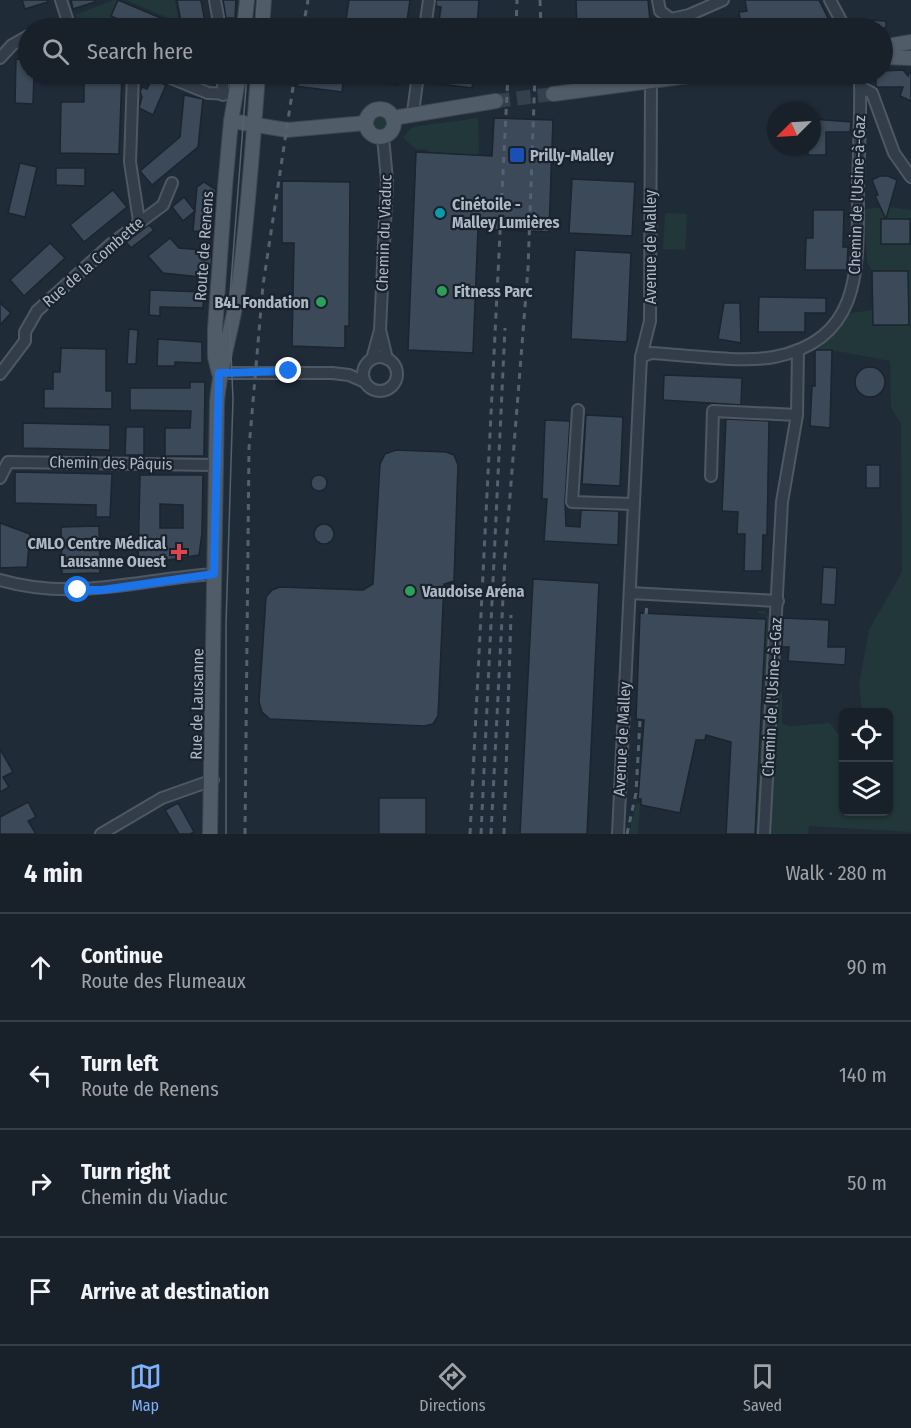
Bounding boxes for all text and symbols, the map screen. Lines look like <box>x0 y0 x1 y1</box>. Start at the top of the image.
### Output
search box <box>18 18 893 84</box>
icon: search <box>39 35 72 68</box>
text: Search here <box>87 38 193 65</box>
north arrow <box>767 102 821 156</box>
street label: Chemin de l'Usine-à-Gaz <box>845 115 869 275</box>
marker: Prilly-Malley <box>508 146 526 164</box>
place label: Prilly-Malley <box>530 146 614 165</box>
street label: Chemin du Viaduc <box>372 174 396 292</box>
street label: Avenue de Malley <box>641 189 660 304</box>
street label: Route de Renens <box>191 190 217 302</box>
place label: Cinétoile - Malley Lumières <box>452 195 559 232</box>
marker: Cinétoile - Malley Lumières <box>433 206 447 220</box>
street label: Rue de la Combette <box>39 213 148 311</box>
place label: Fitness Parc <box>454 282 533 301</box>
marker: Fitness Parc <box>435 284 449 298</box>
place label: B4L Fondation <box>214 293 309 312</box>
marker: B4L Fondation <box>314 295 328 309</box>
route end <box>275 357 301 383</box>
street label: Chemin des Pâquis <box>49 452 173 474</box>
place label: CMLO Centre Médical Lausanne Ouest <box>27 534 167 571</box>
marker: CMLO Centre Médical Lausanne Ouest <box>170 543 188 561</box>
route start <box>64 576 90 602</box>
place label: Vaudoise Aréna <box>421 582 524 601</box>
marker: Vaudoise Aréna <box>403 584 417 598</box>
street label: Chemin de l'Usine-à-Gaz <box>758 617 786 777</box>
street label: Rue de Lausanne <box>187 648 207 760</box>
street label: Avenue de Malley <box>610 680 635 797</box>
map controls <box>839 708 893 816</box>
button: locate <box>839 708 893 762</box>
button: layers <box>839 762 893 816</box>
text: 4 min <box>24 858 83 889</box>
text: Walk · 280 m <box>785 861 887 885</box>
text: Continue <box>81 942 163 969</box>
icon: ahead <box>24 951 57 984</box>
text: 90 m <box>847 955 887 979</box>
text: Route des Flumeaux <box>81 969 246 993</box>
text: Turn left <box>81 1050 159 1077</box>
icon: left <box>24 1059 57 1092</box>
text: 140 m <box>839 1063 887 1087</box>
text: Route de Renens <box>81 1077 219 1101</box>
text: Turn right <box>81 1158 170 1185</box>
icon: right <box>24 1167 57 1200</box>
text: 50 m <box>847 1171 887 1195</box>
text: Chemin du Viaduc <box>81 1185 228 1209</box>
icon: arrive <box>24 1275 57 1308</box>
text: Arrive at destination <box>81 1278 269 1305</box>
tab: Map <box>129 1360 162 1415</box>
tab: Directions <box>419 1360 486 1415</box>
tab: Saved <box>743 1360 782 1415</box>

